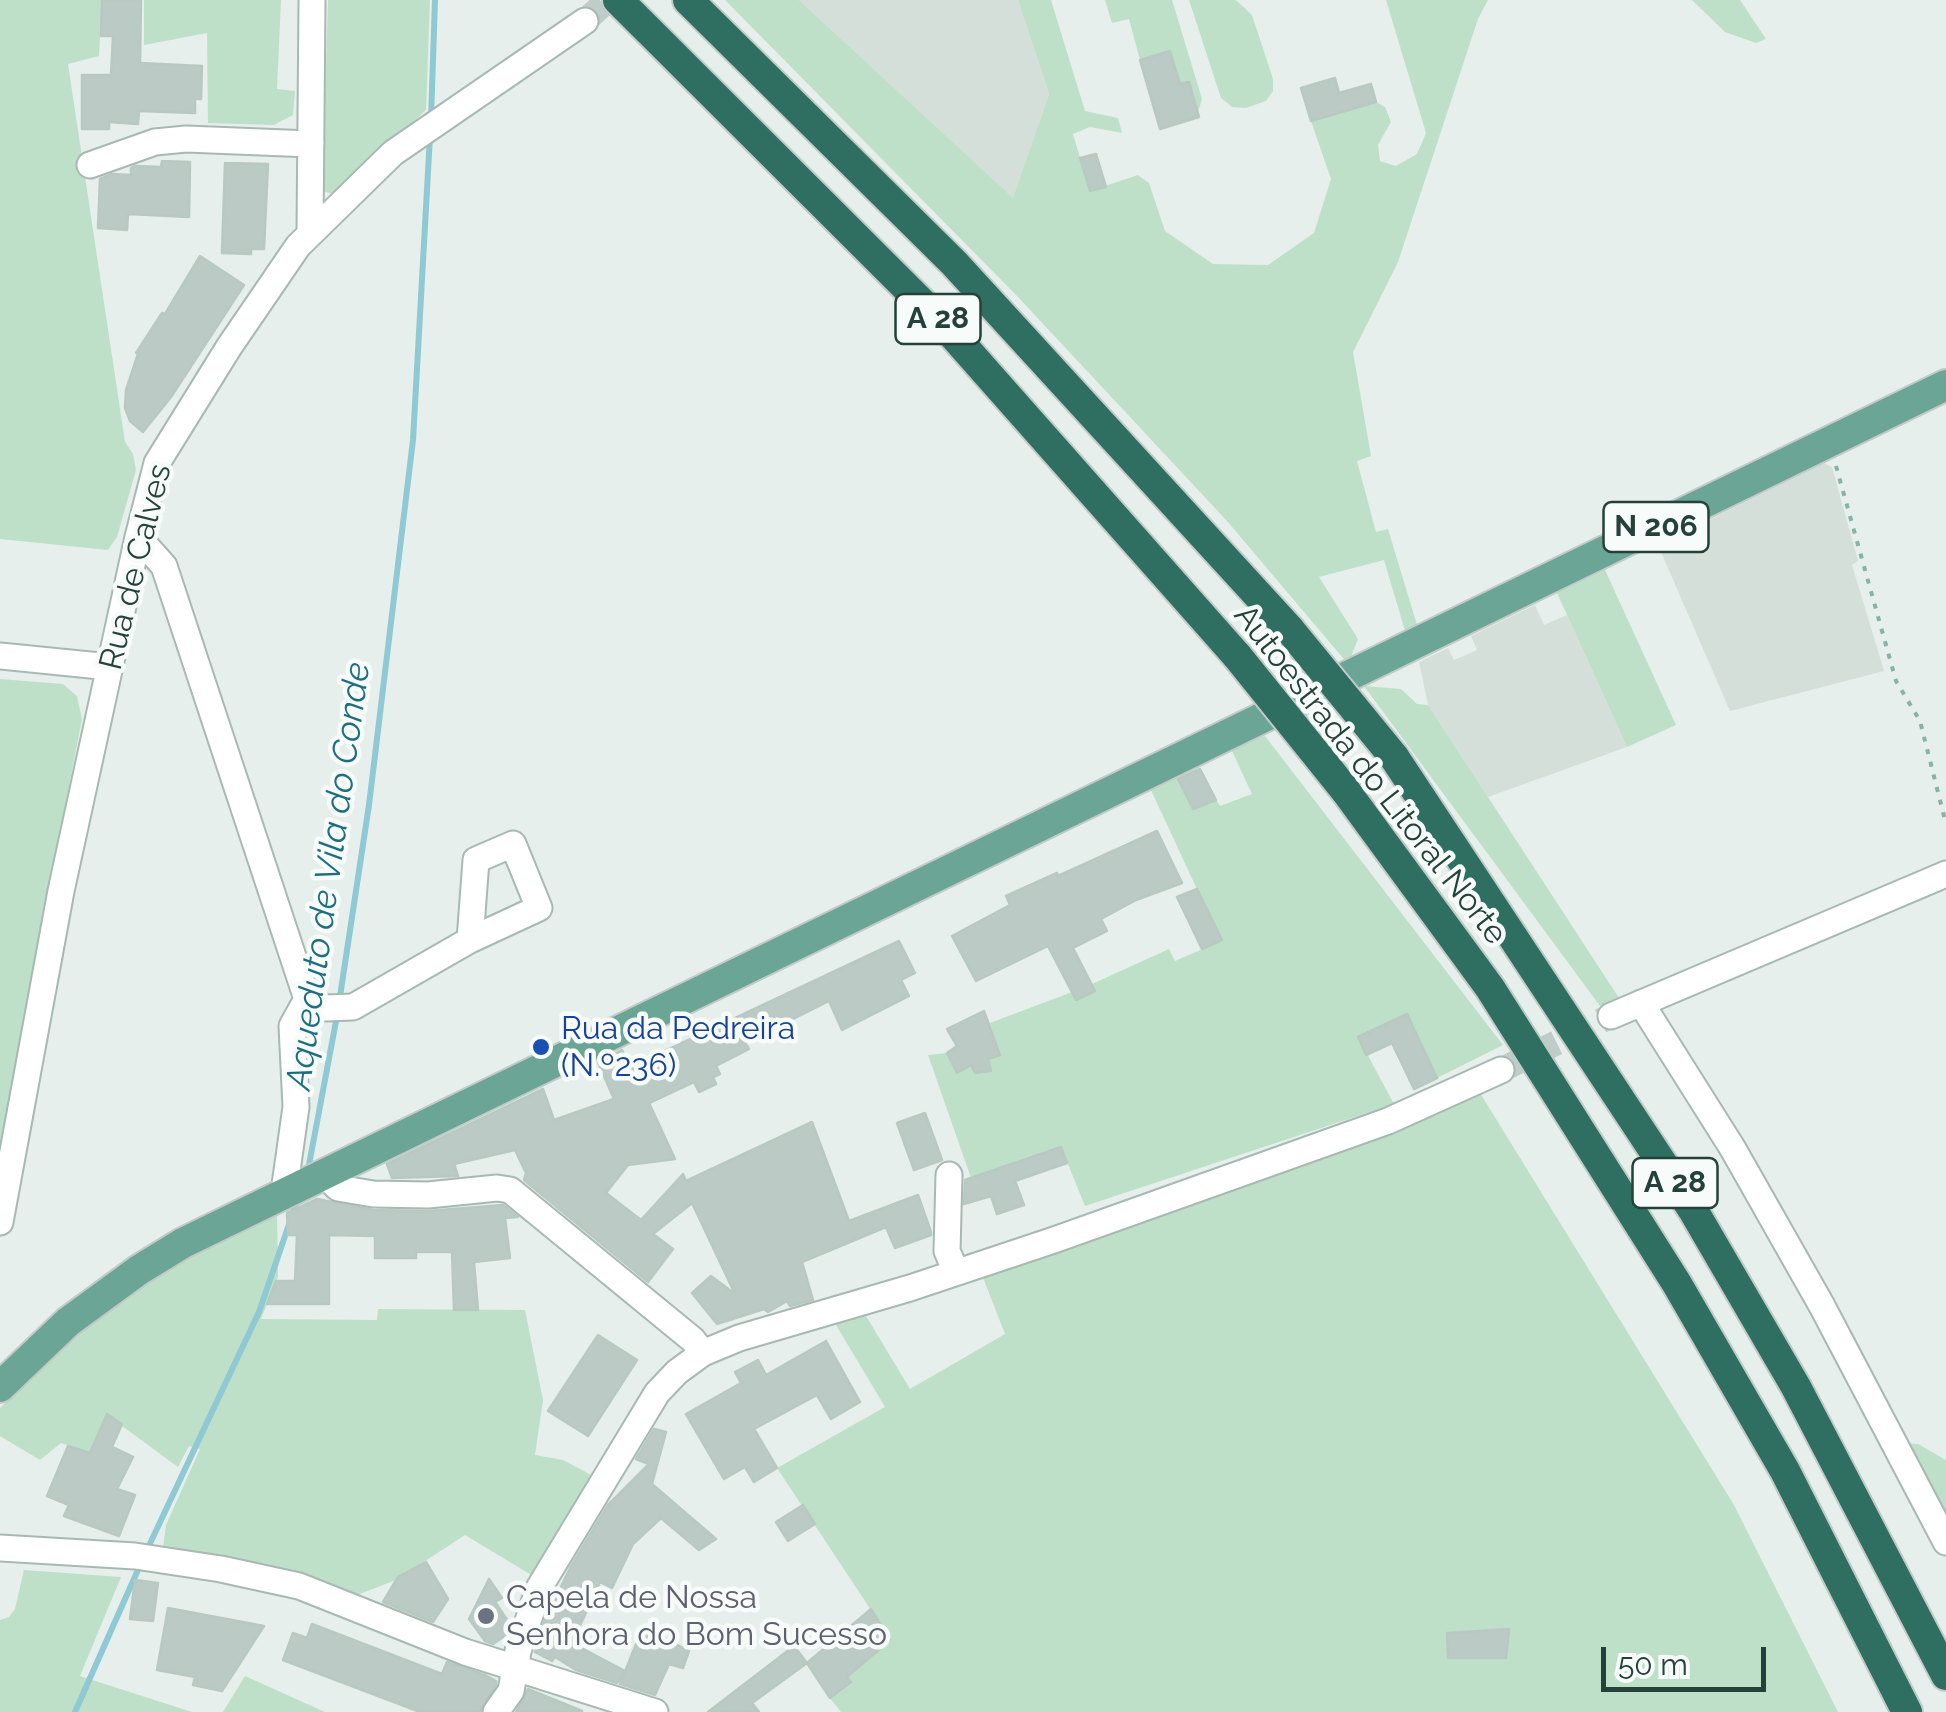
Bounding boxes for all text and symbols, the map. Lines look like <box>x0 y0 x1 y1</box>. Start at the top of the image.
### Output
road number: A 28 <box>896 294 980 344</box>
street label: Rua de Calves <box>92 460 180 674</box>
road number: N 206 <box>1604 502 1708 552</box>
street label: Autoestrada do Litoral Norte <box>1225 598 1515 952</box>
water label: Aqueduto de Vila do Conde <box>278 660 380 1092</box>
place label: Rua da Pedreira (N.º236) <box>561 1010 795 1085</box>
marker: Rua da Pedreira (N.º236) <box>530 1036 552 1058</box>
road number: A 28 <box>1632 1158 1718 1208</box>
place label: Capela de Nossa Senhora do Bom Sucesso <box>506 1579 887 1654</box>
marker: Capela de Nossa Senhora do Bom Sucesso <box>475 1605 497 1627</box>
scale bar <box>1606 1627 1771 1689</box>
text: 50 m <box>1618 1647 1688 1682</box>

